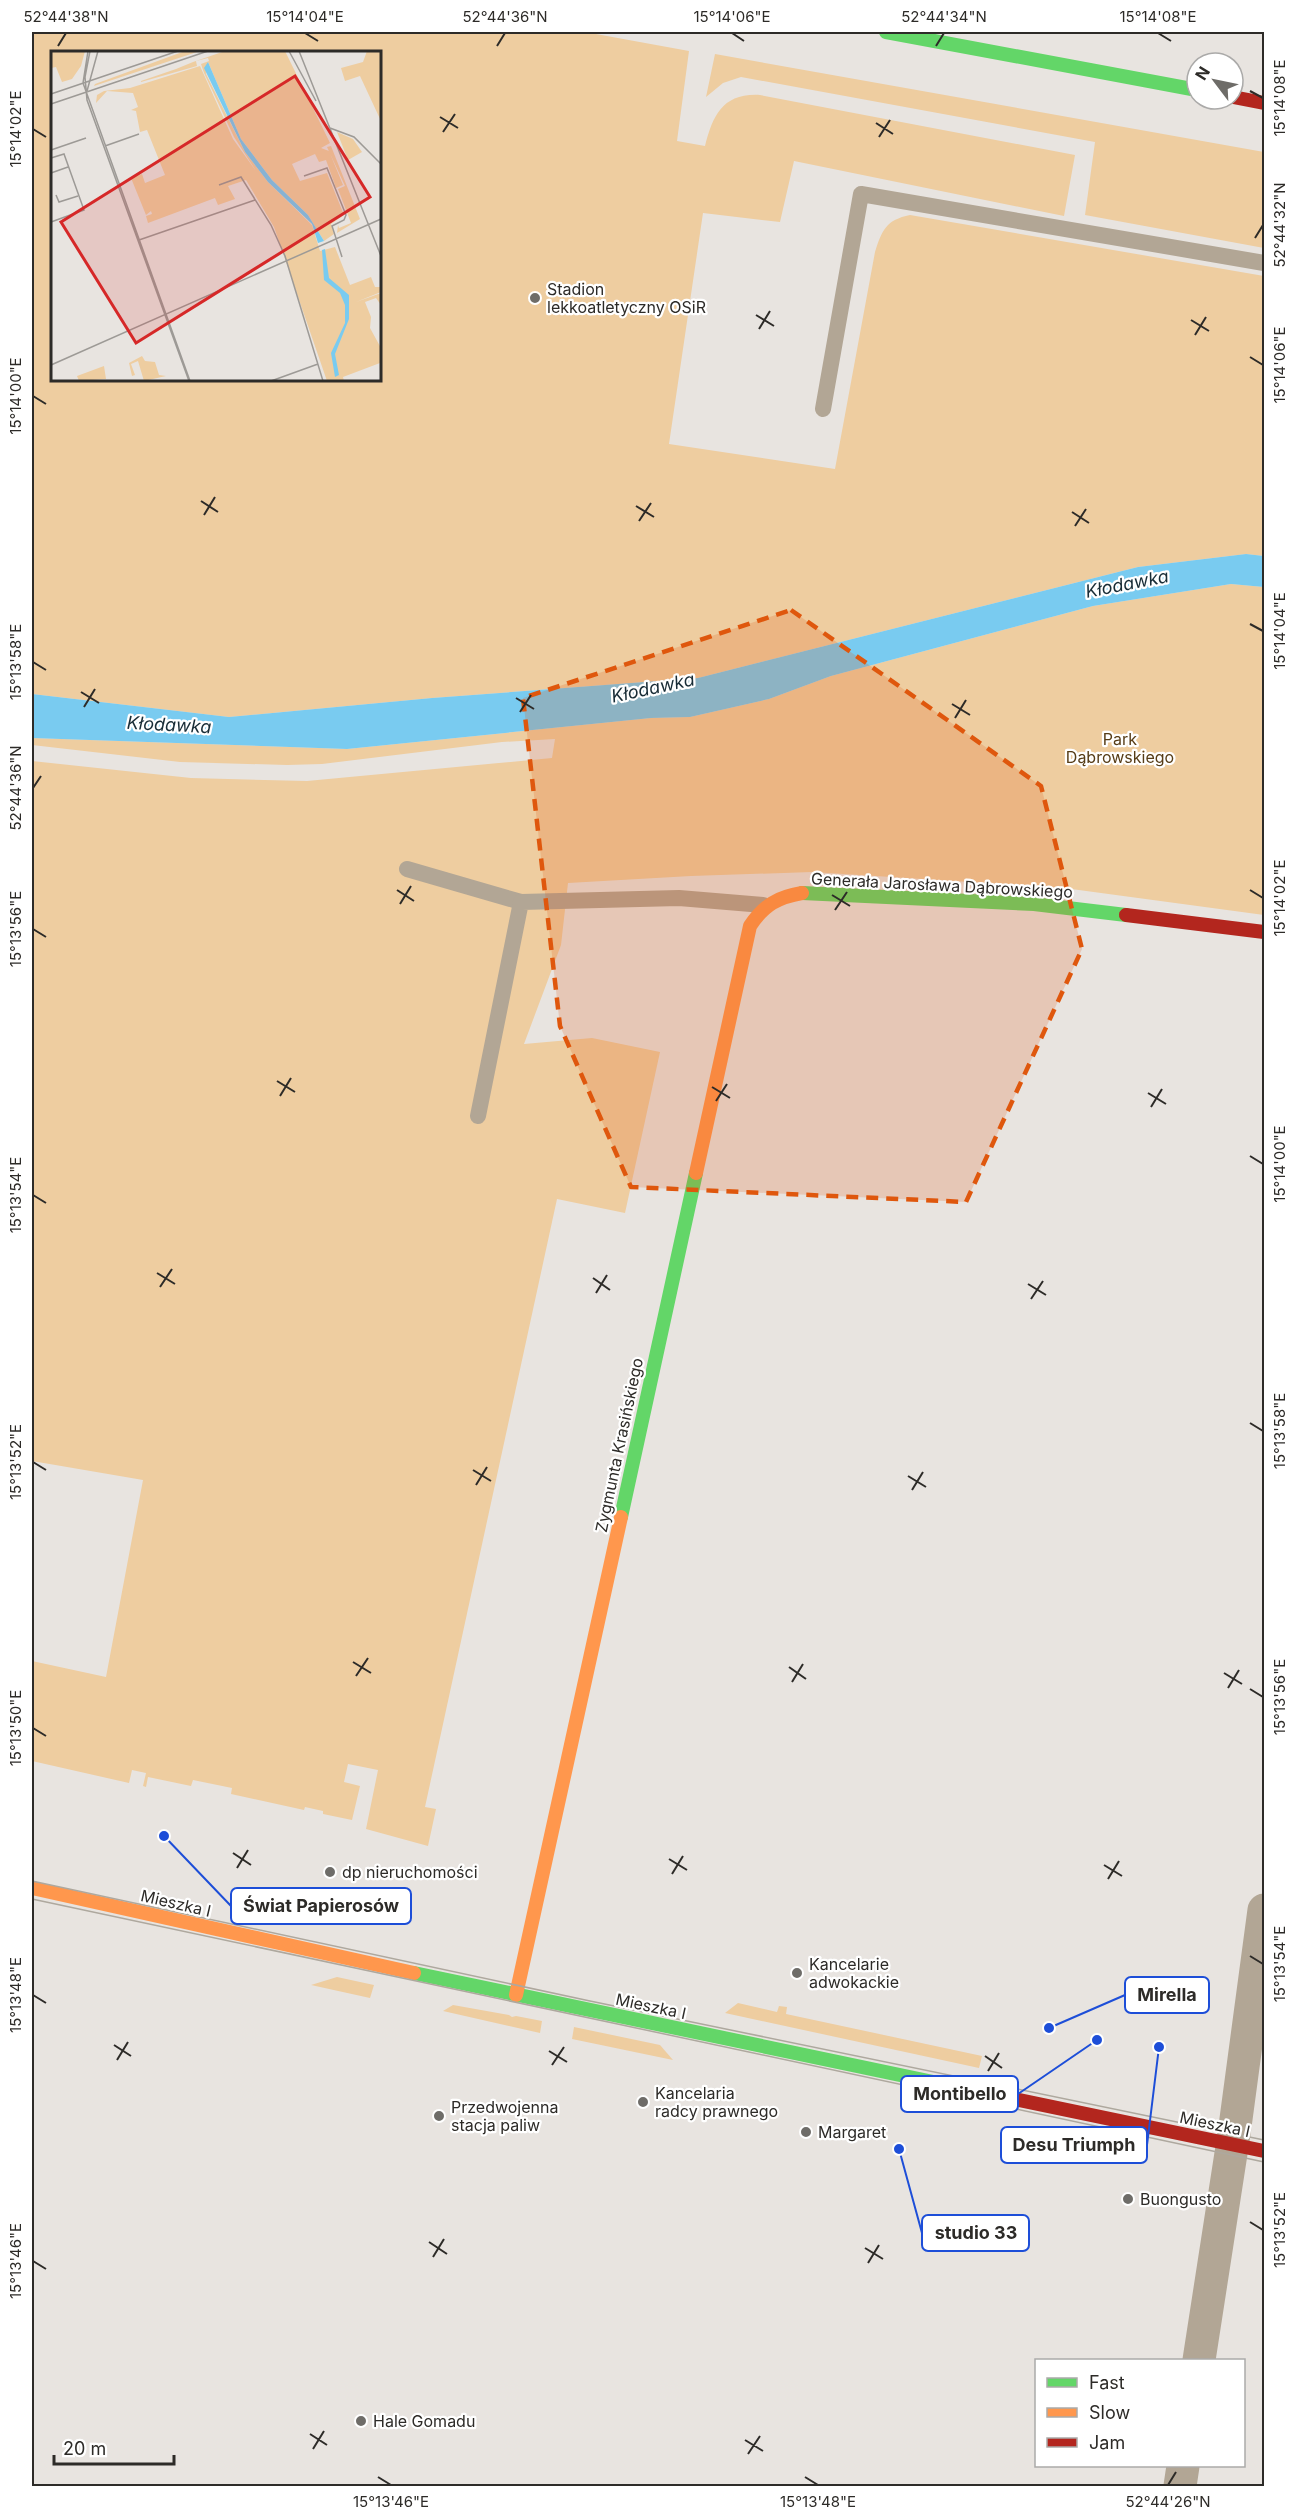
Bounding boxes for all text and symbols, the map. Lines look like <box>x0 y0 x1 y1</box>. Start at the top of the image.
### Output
text: 52°44'38"N <box>23 7 109 26</box>
text: 15°14'04"E <box>266 7 344 26</box>
text: 52°44'36"N <box>462 7 548 26</box>
text: 15°14'06"E <box>693 7 771 26</box>
text: 52°44'34"N <box>901 7 987 26</box>
text: 15°14'08"E <box>1119 7 1197 26</box>
inset map <box>51 51 381 381</box>
north arrow <box>1185 51 1245 111</box>
text: 15°14'08"E <box>1270 59 1289 137</box>
text: N <box>1191 63 1214 84</box>
text: 15°14'02"E <box>6 91 25 167</box>
text: 52°44'32"N <box>1270 183 1289 268</box>
place label: Stadion lekkoatletyczny OSiR <box>547 279 706 317</box>
marker: Stadion lekkoatletyczny OSiR <box>528 291 542 305</box>
text: 15°14'06"E <box>1270 326 1289 404</box>
text: 15°14'00"E <box>6 357 25 435</box>
water label: Kłodawka <box>1083 565 1170 602</box>
text: 15°14'04"E <box>1270 592 1289 670</box>
text: 15°13'58"E <box>6 624 25 700</box>
water label: Kłodawka <box>609 668 696 707</box>
water label: Kłodawka <box>126 712 212 737</box>
park label: Park Dąbrowskiego <box>1066 729 1174 767</box>
text: 52°44'36"N <box>6 745 25 831</box>
text: 15°14'02"E <box>1270 860 1289 936</box>
street label: Generała Jarosława Dąbrowskiego <box>811 868 1073 902</box>
text: 15°13'56"E <box>6 891 25 967</box>
text: 15°14'00"E <box>1270 1125 1289 1203</box>
text: 15°13'54"E <box>6 1157 25 1233</box>
street label: Zygmunta Krasińskiego <box>591 1356 647 1534</box>
text: 15°13'58"E <box>1270 1393 1289 1469</box>
text: 15°13'52"E <box>6 1424 25 1500</box>
text: 15°13'56"E <box>1270 1659 1289 1735</box>
text: 15°13'50"E <box>6 1690 25 1766</box>
place label: dp nieruchomości <box>342 1862 478 1882</box>
marker: dp nieruchomości <box>323 1865 337 1879</box>
street label: Mieszka I <box>139 1885 213 1921</box>
callout: Świat Papierosów <box>231 1888 411 1924</box>
text: Świat Papierosów <box>243 1895 400 1916</box>
text: 15°13'54"E <box>1270 1926 1289 2002</box>
place label: Kancelarie adwokackie <box>809 1954 899 1992</box>
text: 15°13'48"E <box>6 1957 25 2033</box>
marker: Kancelarie adwokackie <box>790 1966 804 1980</box>
callout: Mirella <box>1125 1977 1209 2013</box>
text: Mirella <box>1137 1984 1197 2005</box>
street label: Mieszka I <box>614 1989 688 2023</box>
callout: Montibello <box>901 2076 1018 2112</box>
place label: Kancelaria radcy prawnego <box>655 2083 778 2121</box>
text: Montibello <box>913 2083 1007 2104</box>
marker: Kancelaria radcy prawnego <box>636 2095 650 2109</box>
place label: Przedwojenna stacja paliw <box>451 2097 558 2135</box>
street label: Mieszka I <box>1178 2107 1252 2141</box>
marker: Przedwojenna stacja paliw <box>432 2109 446 2123</box>
place label: Margaret <box>818 2122 886 2142</box>
marker: Margaret <box>799 2125 813 2139</box>
callout: Desu Triumph <box>1001 2127 1147 2163</box>
text: Desu Triumph <box>1013 2134 1135 2155</box>
place label: Buongusto <box>1140 2189 1221 2209</box>
marker: Buongusto <box>1121 2192 1135 2206</box>
text: 15°13'52"E <box>1270 2192 1289 2268</box>
callout: studio 33 <box>922 2215 1029 2251</box>
text: studio 33 <box>935 2222 1017 2243</box>
text: 15°13'46"E <box>6 2223 25 2299</box>
legend <box>1035 2359 1245 2467</box>
text: Fast <box>1089 2372 1125 2393</box>
text: Slow <box>1089 2402 1130 2423</box>
place label: Hale Gomadu <box>373 2411 475 2431</box>
marker: Hale Gomadu <box>354 2414 368 2428</box>
scale bar <box>54 2428 174 2466</box>
text: Jam <box>1089 2432 1125 2453</box>
text: 20 m <box>63 2438 106 2459</box>
text: 15°13'46"E <box>353 2492 429 2511</box>
text: 15°13'48"E <box>780 2492 856 2511</box>
text: 52°44'26"N <box>1125 2492 1211 2511</box>

